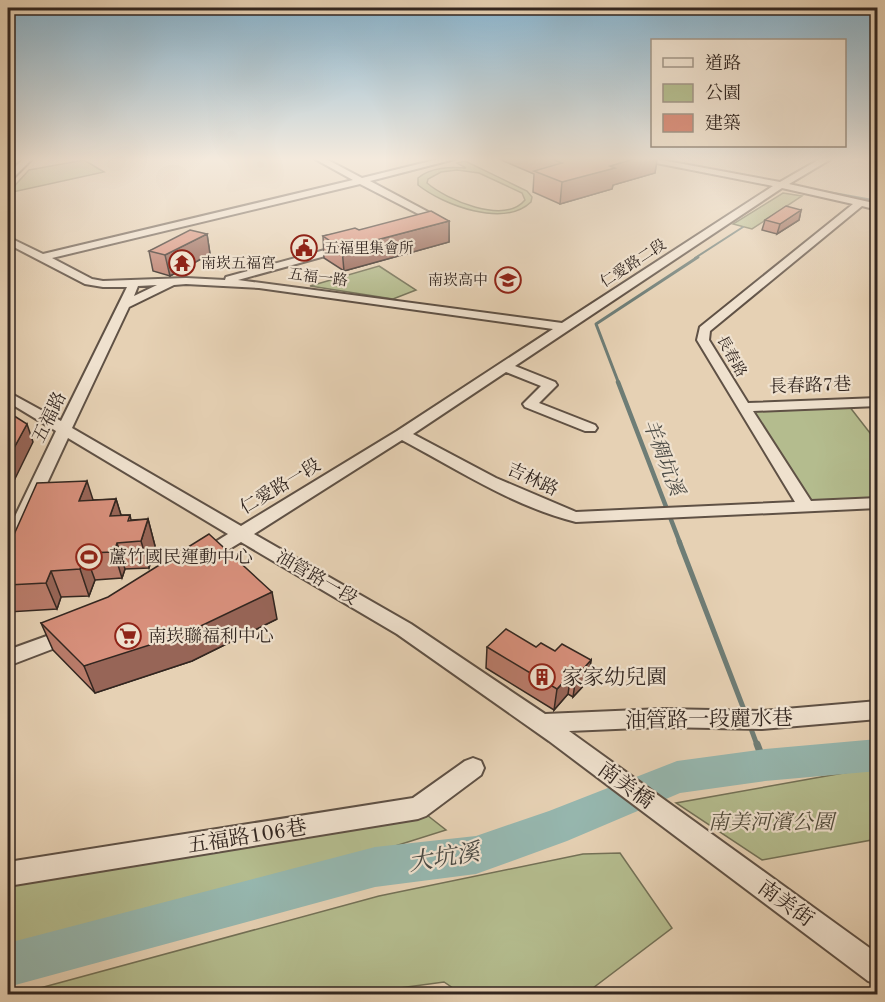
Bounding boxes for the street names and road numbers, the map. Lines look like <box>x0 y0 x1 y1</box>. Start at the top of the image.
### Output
street label: 仁愛路二段 <box>597 236 669 291</box>
street label: 五福一路 <box>287 265 349 290</box>
street label: 長春路 <box>713 332 750 380</box>
street label: 長春路7巷 <box>768 374 852 396</box>
street label: 五福路 <box>28 388 70 446</box>
street label: 仁愛路一段 <box>236 454 324 518</box>
street label: 吉林路 <box>504 459 562 499</box>
street label: 油管路一段 <box>273 546 361 608</box>
street label: 油管路一段麗水巷 <box>625 707 793 732</box>
street label: 南美橋 <box>593 758 658 813</box>
street label: 五福路106巷 <box>186 816 308 857</box>
street label: 南美街 <box>753 876 818 931</box>

